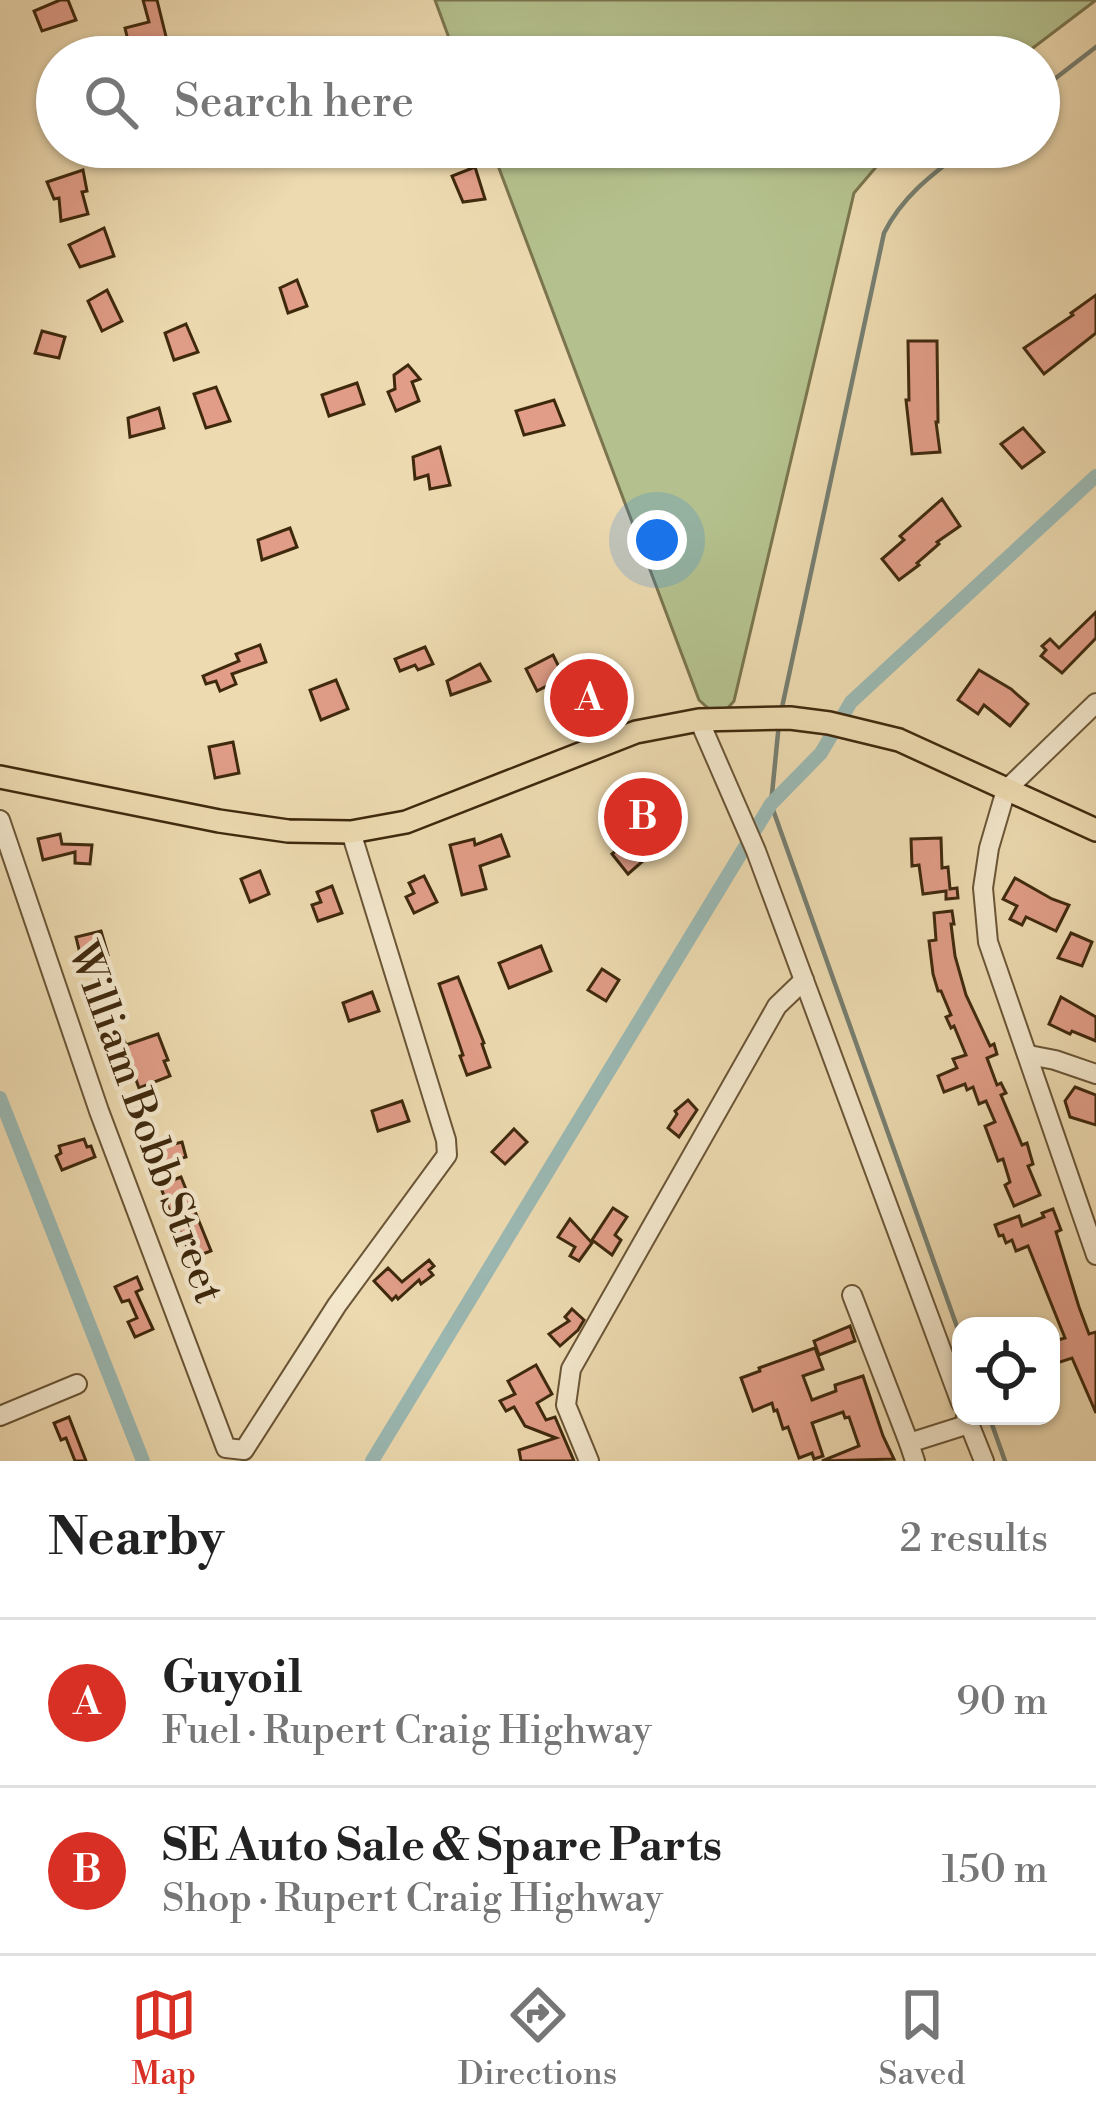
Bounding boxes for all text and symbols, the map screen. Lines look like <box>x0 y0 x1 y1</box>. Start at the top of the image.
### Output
search box <box>36 36 1060 168</box>
icon: search <box>78 69 144 135</box>
text: Search here <box>174 74 414 131</box>
your location <box>627 510 687 570</box>
pin: A <box>550 653 628 743</box>
pin: B <box>604 772 682 862</box>
street label: William Bobb Street <box>54 934 235 1311</box>
map controls <box>952 1317 1060 1425</box>
button: locate <box>952 1317 1060 1425</box>
text: Nearby <box>48 1507 224 1571</box>
text: 2 results <box>900 1515 1048 1564</box>
text: Guyoil <box>162 1650 302 1707</box>
text: A <box>73 1678 101 1727</box>
text: 90 m <box>956 1678 1048 1727</box>
text: Fuel · Rupert Craig Highway <box>162 1707 652 1756</box>
text: SE Auto Sale & Spare Parts <box>162 1818 722 1875</box>
text: B <box>72 1846 102 1895</box>
text: 150 m <box>942 1846 1048 1895</box>
text: Shop · Rupert Craig Highway <box>162 1875 663 1924</box>
tab: Map <box>131 1982 197 2095</box>
tab: Directions <box>458 1982 617 2095</box>
tab: Saved <box>879 1982 965 2095</box>

